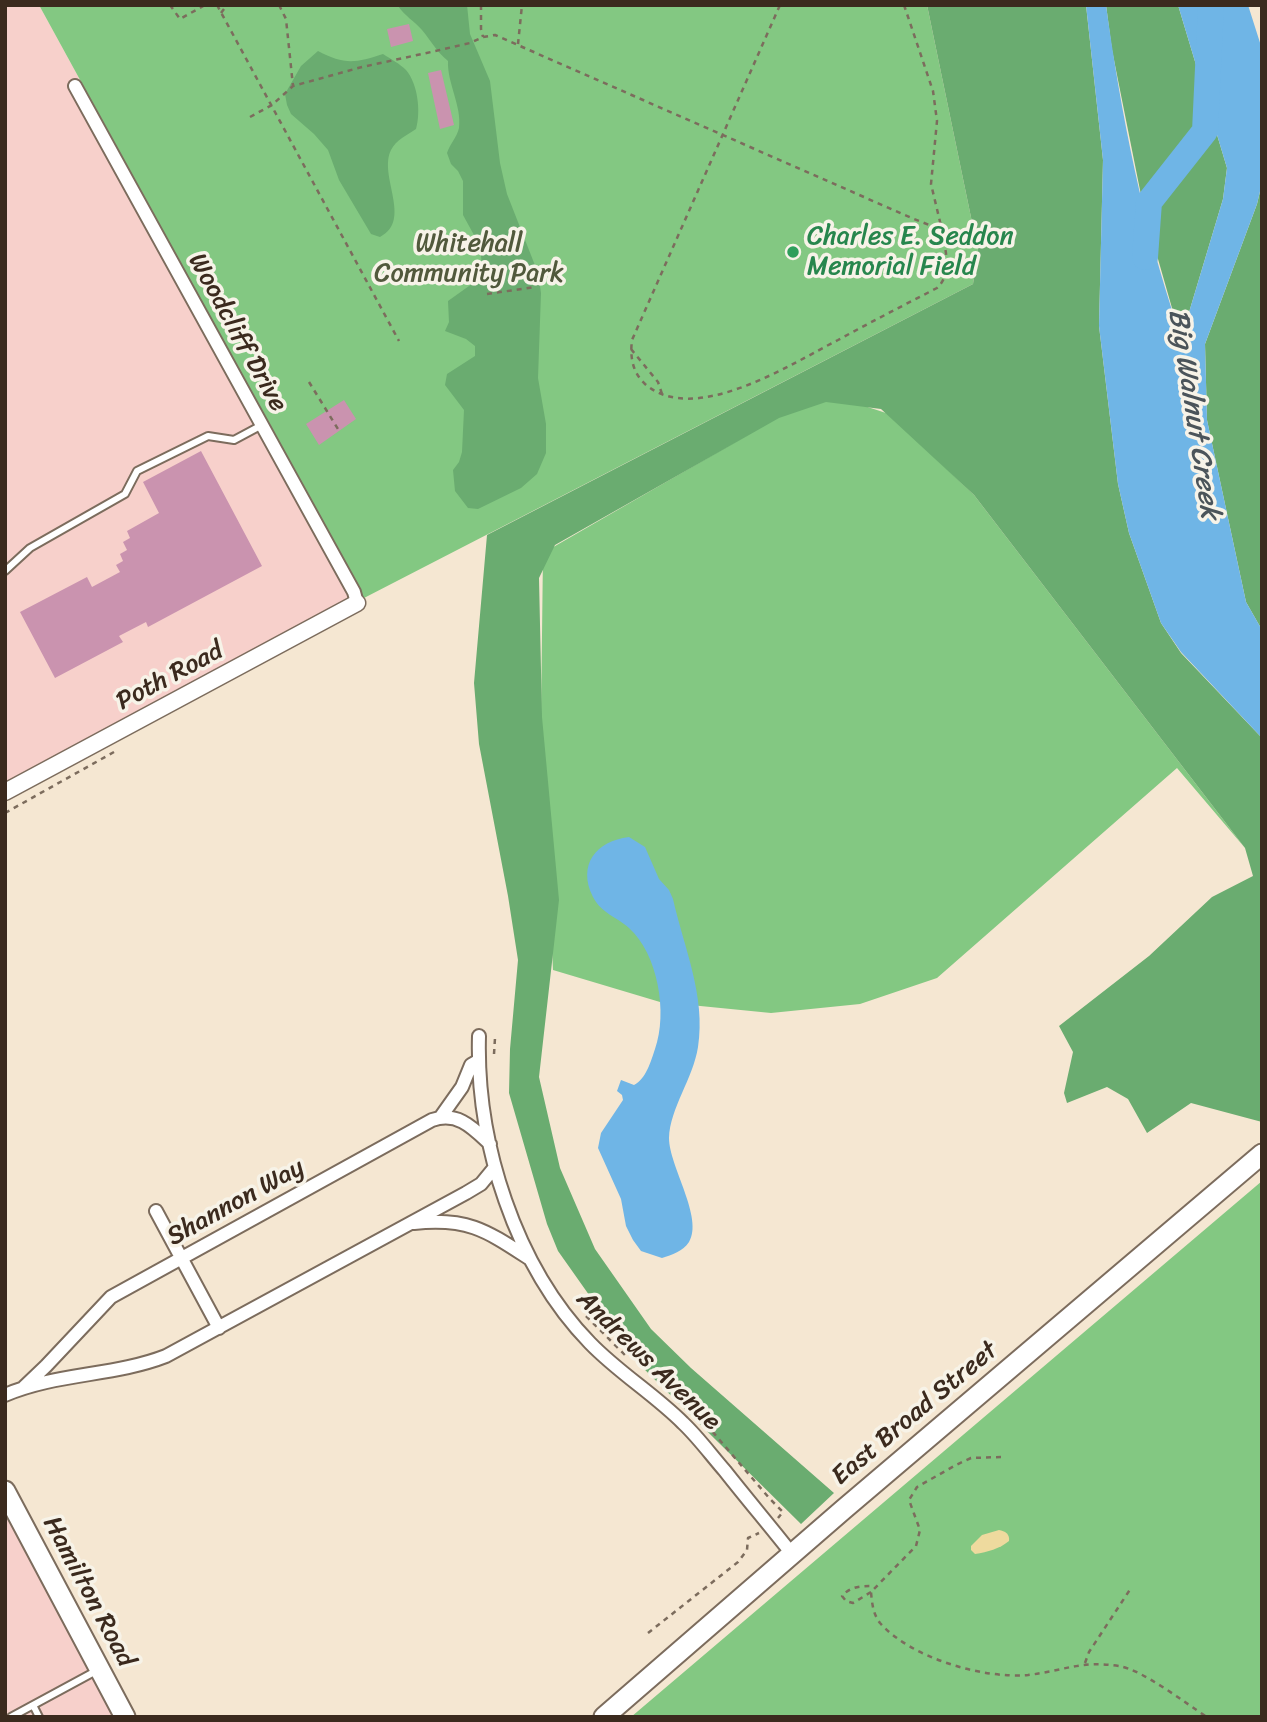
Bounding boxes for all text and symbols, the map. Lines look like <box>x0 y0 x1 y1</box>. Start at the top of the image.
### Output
place label: Charles E. Seddon Memorial Field <box>807 221 1014 282</box>
park label: Whitehall Community Park <box>374 228 564 290</box>
marker: Charles E. Seddon Memorial Field <box>785 244 801 260</box>
street label: Woodcliff Drive <box>181 248 293 418</box>
water label: Big Walnut Creek <box>1160 307 1226 521</box>
street label: Poth Road <box>111 636 229 718</box>
street label: Shannon Way <box>162 1153 310 1253</box>
street label: Andrews Avenue <box>569 1284 727 1438</box>
street label: East Broad Street <box>826 1336 1004 1492</box>
street label: Hamilton Road <box>35 1511 141 1673</box>

